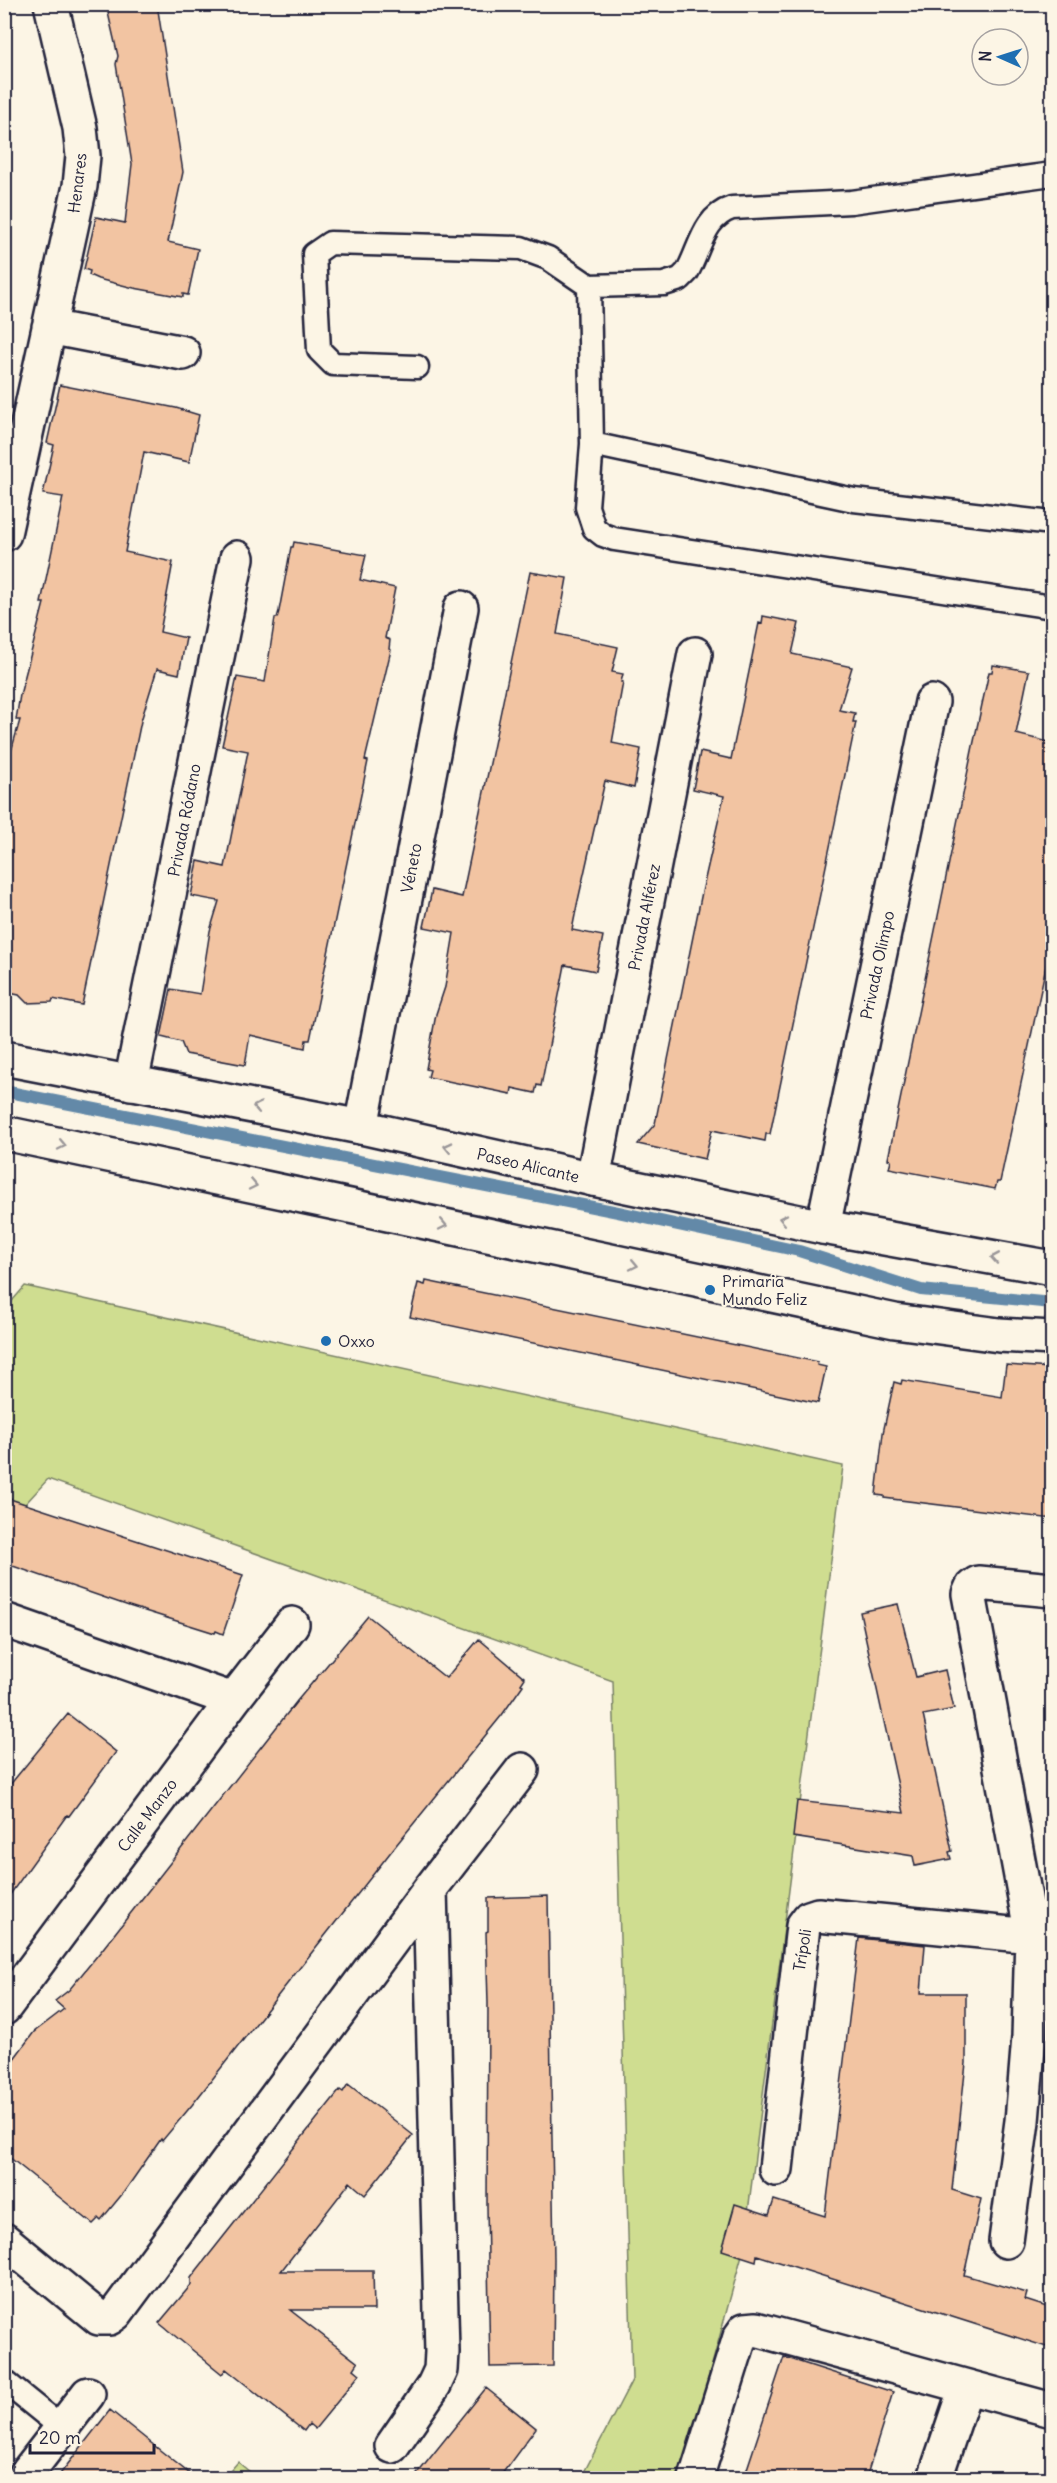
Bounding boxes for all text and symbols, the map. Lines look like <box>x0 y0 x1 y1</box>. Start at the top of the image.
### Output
north arrow <box>970 27 1030 87</box>
text: N <box>975 50 995 62</box>
street label: Henares <box>63 152 91 214</box>
street label: Privada Ródano <box>163 762 205 878</box>
street label: Véneto <box>396 841 426 895</box>
street label: Privada Alférez <box>624 862 664 972</box>
street label: Privada Olimpo <box>856 909 898 1021</box>
one-way arrow <box>253 1101 263 1114</box>
one-way arrow <box>56 1138 66 1151</box>
one-way arrow <box>443 1141 453 1154</box>
street label: Paseo Alicante <box>475 1143 581 1187</box>
one-way arrow <box>247 1178 257 1191</box>
one-way arrow <box>778 1213 788 1226</box>
one-way arrow <box>438 1218 448 1231</box>
one-way arrow <box>990 1252 1000 1265</box>
one-way arrow <box>629 1258 639 1271</box>
place label: Primaria Mundo Feliz <box>722 1271 808 1309</box>
marker: Primaria Mundo Feliz <box>703 1283 717 1297</box>
place label: Oxxo <box>338 1331 375 1351</box>
marker: Oxxo <box>319 1334 333 1348</box>
street label: Calle Manzo <box>113 1774 181 1856</box>
street label: Trípoli <box>789 1927 815 1973</box>
scale bar <box>30 2417 154 2455</box>
text: 20 m <box>39 2426 81 2449</box>

